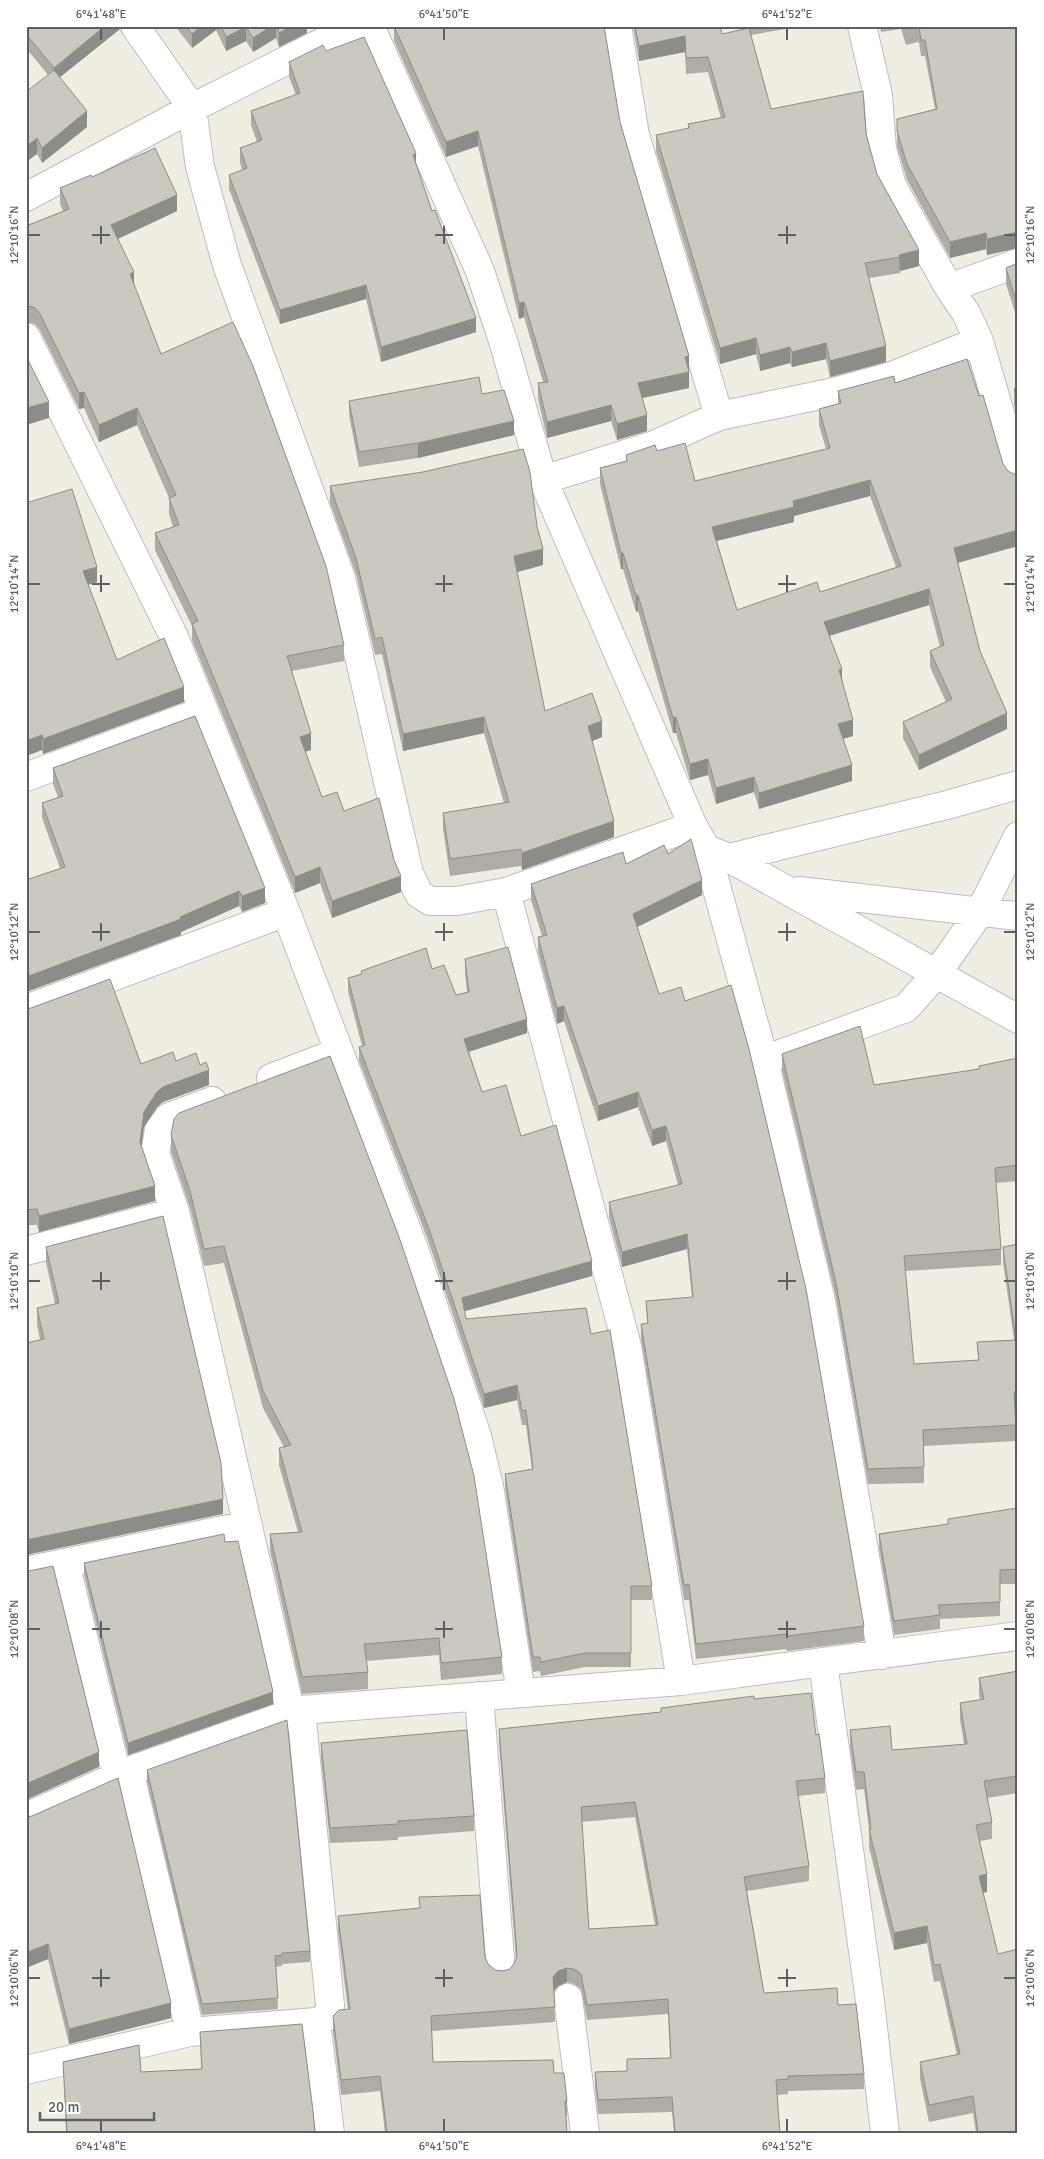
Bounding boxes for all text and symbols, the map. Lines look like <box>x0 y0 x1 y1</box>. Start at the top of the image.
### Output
text: 6°41'48"E <box>76 7 127 22</box>
text: 6°41'50"E <box>419 7 470 22</box>
text: 6°41'52"E <box>762 7 813 22</box>
text: 12°10'16"N <box>7 206 22 264</box>
text: 12°10'16"N <box>1023 206 1038 264</box>
text: 12°10'14"N <box>7 555 22 613</box>
text: 12°10'14"N <box>1023 555 1038 613</box>
text: 12°10'12"N <box>7 903 22 961</box>
text: 12°10'12"N <box>1023 903 1038 961</box>
text: 12°10'10"N <box>7 1252 22 1310</box>
text: 12°10'10"N <box>1023 1252 1038 1310</box>
text: 12°10'08"N <box>7 1600 22 1658</box>
text: 12°10'08"N <box>1023 1600 1038 1658</box>
text: 12°10'06"N <box>7 1949 22 2007</box>
text: 12°10'06"N <box>1023 1949 1038 2007</box>
scale bar <box>40 2089 154 2121</box>
text: 20 m <box>48 2098 79 2116</box>
text: 6°41'48"E <box>76 2139 127 2154</box>
text: 6°41'50"E <box>419 2139 470 2154</box>
text: 6°41'52"E <box>762 2139 813 2154</box>

